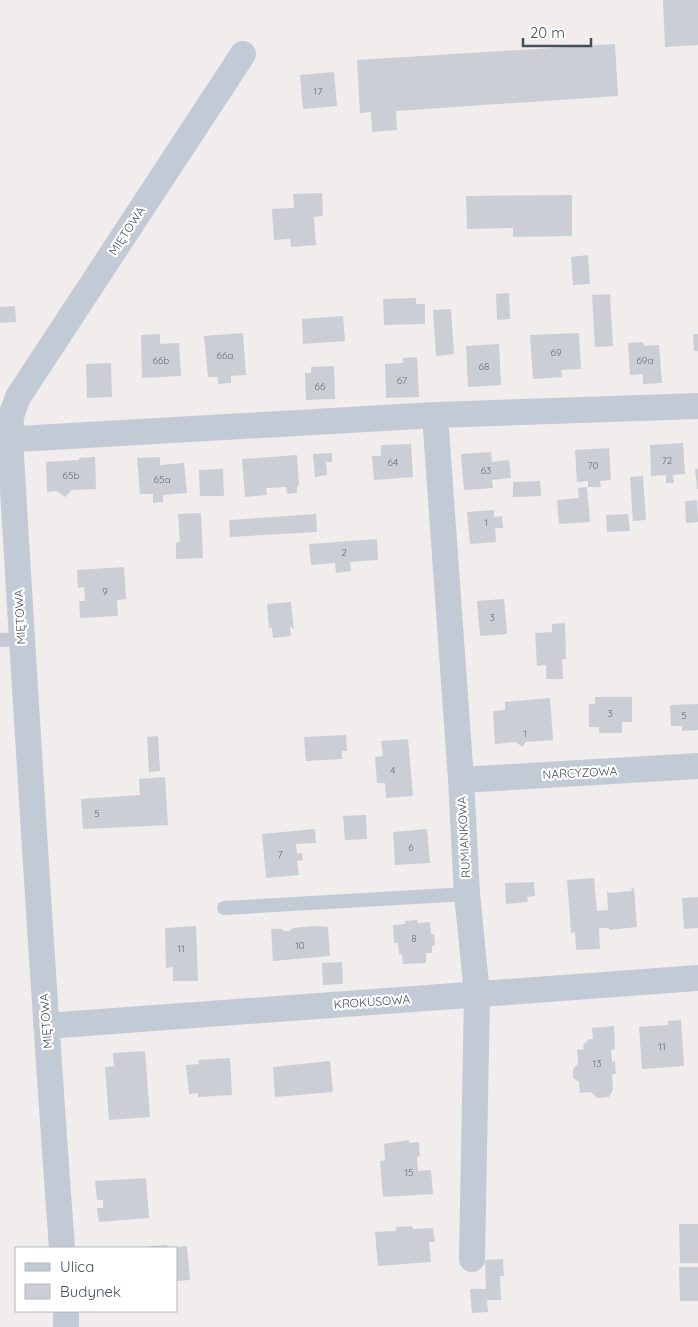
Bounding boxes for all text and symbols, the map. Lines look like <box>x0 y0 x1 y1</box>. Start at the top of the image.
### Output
scale bar <box>523 15 590 47</box>
text: 20 m <box>530 23 565 42</box>
house number: 17 <box>314 85 322 98</box>
street label: MIĘTOWA <box>105 203 148 258</box>
house number: 69 <box>551 346 562 359</box>
house number: 66a <box>217 349 233 362</box>
house number: 66b <box>153 354 169 367</box>
house number: 69a <box>636 354 654 367</box>
house number: 68 <box>479 360 489 373</box>
house number: 67 <box>397 374 407 387</box>
house number: 66 <box>315 380 326 393</box>
house number: 72 <box>662 454 673 467</box>
house number: 64 <box>388 456 398 469</box>
house number: 70 <box>587 459 599 472</box>
house number: 63 <box>481 464 491 477</box>
house number: 65b <box>63 469 79 482</box>
house number: 65a <box>154 473 170 486</box>
house number: 1 <box>484 516 488 529</box>
house number: 2 <box>341 546 347 559</box>
house number: 9 <box>102 585 108 598</box>
street label: MIĘTOWA <box>11 589 28 645</box>
house number: 3 <box>489 611 495 624</box>
house number: 3 <box>607 707 613 720</box>
house number: 5 <box>681 709 687 722</box>
house number: 1 <box>523 727 527 740</box>
street label: NARCYZOWA <box>542 763 618 782</box>
house number: 4 <box>390 764 396 777</box>
street label: RUMIANKOWA <box>454 795 473 878</box>
house number: 5 <box>94 807 100 820</box>
house number: 6 <box>408 841 414 854</box>
house number: 7 <box>277 848 283 861</box>
house number: 8 <box>411 932 417 945</box>
house number: 10 <box>295 939 305 952</box>
house number: 11 <box>177 942 185 955</box>
street label: KROKUSOWA <box>333 991 411 1012</box>
street label: MIĘTOWA <box>36 993 55 1049</box>
house number: 11 <box>658 1040 666 1053</box>
house number: 13 <box>593 1057 601 1070</box>
house number: 15 <box>404 1166 414 1179</box>
legend <box>15 1247 178 1312</box>
text: Ulica <box>60 1257 94 1276</box>
text: Budynek <box>60 1282 121 1301</box>

